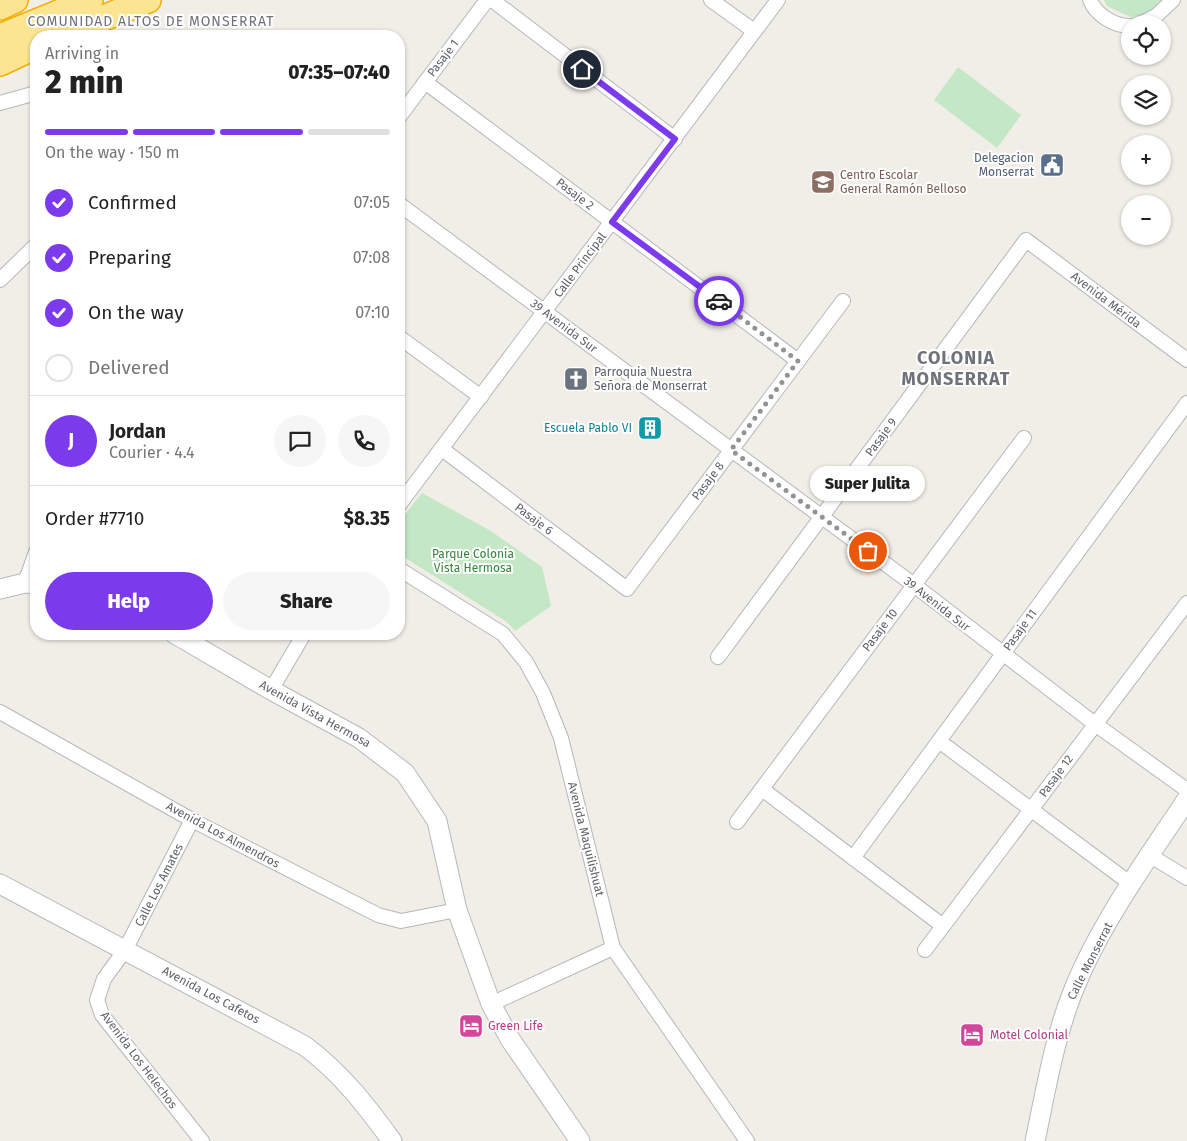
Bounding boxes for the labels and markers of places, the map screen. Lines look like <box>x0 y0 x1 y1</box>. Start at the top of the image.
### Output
pin <box>561 48 603 90</box>
place label: Delegacion Monserrat <box>974 151 1035 179</box>
public building icon: Delegacion Monserrat <box>1039 152 1065 178</box>
place label: Centro Escolar General Ramón Belloso <box>840 168 967 196</box>
school or university icon: Centro Escolar General Ramón Belloso <box>810 169 836 195</box>
place label: Parroquia Nuestra Señora de Monserrat <box>594 365 708 393</box>
church icon: Parroquia Nuestra Señora de Monserrat <box>563 366 589 392</box>
building icon: Escuela Pablo VI <box>637 415 663 441</box>
place label: Escuela Pablo VI <box>544 421 632 435</box>
callout: Super Julita <box>810 466 926 501</box>
pin <box>847 530 889 572</box>
hotel icon: Green Life <box>458 1013 484 1039</box>
place label: Green Life <box>488 1019 543 1033</box>
hotel icon: Motel Colonial <box>959 1022 985 1048</box>
place label: Motel Colonial <box>990 1028 1069 1042</box>

